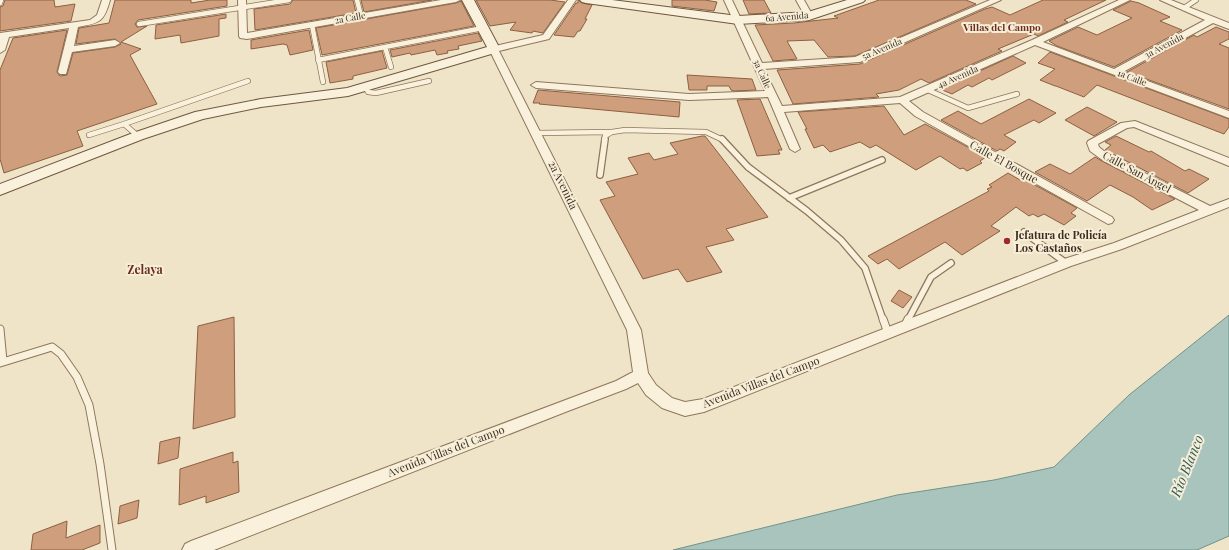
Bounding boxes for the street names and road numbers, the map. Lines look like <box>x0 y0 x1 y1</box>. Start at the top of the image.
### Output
street label: 2a Calle <box>333 8 367 26</box>
street label: 6a Avenida <box>765 8 809 24</box>
street label: 3a Avenida <box>1142 30 1186 60</box>
street label: 5a Avenida <box>860 34 904 62</box>
street label: 3a Calle <box>751 57 775 91</box>
street label: 4a Avenida <box>935 62 980 90</box>
street label: 1a Calle <box>1116 66 1149 88</box>
street label: Calle El Bosque <box>967 137 1042 187</box>
street label: Calle San Ángel <box>1100 147 1174 196</box>
street label: 2a Avenida <box>545 158 582 212</box>
street label: Avenida Villas del Campo <box>699 352 821 411</box>
street label: Avenida Villas del Campo <box>384 421 506 480</box>

